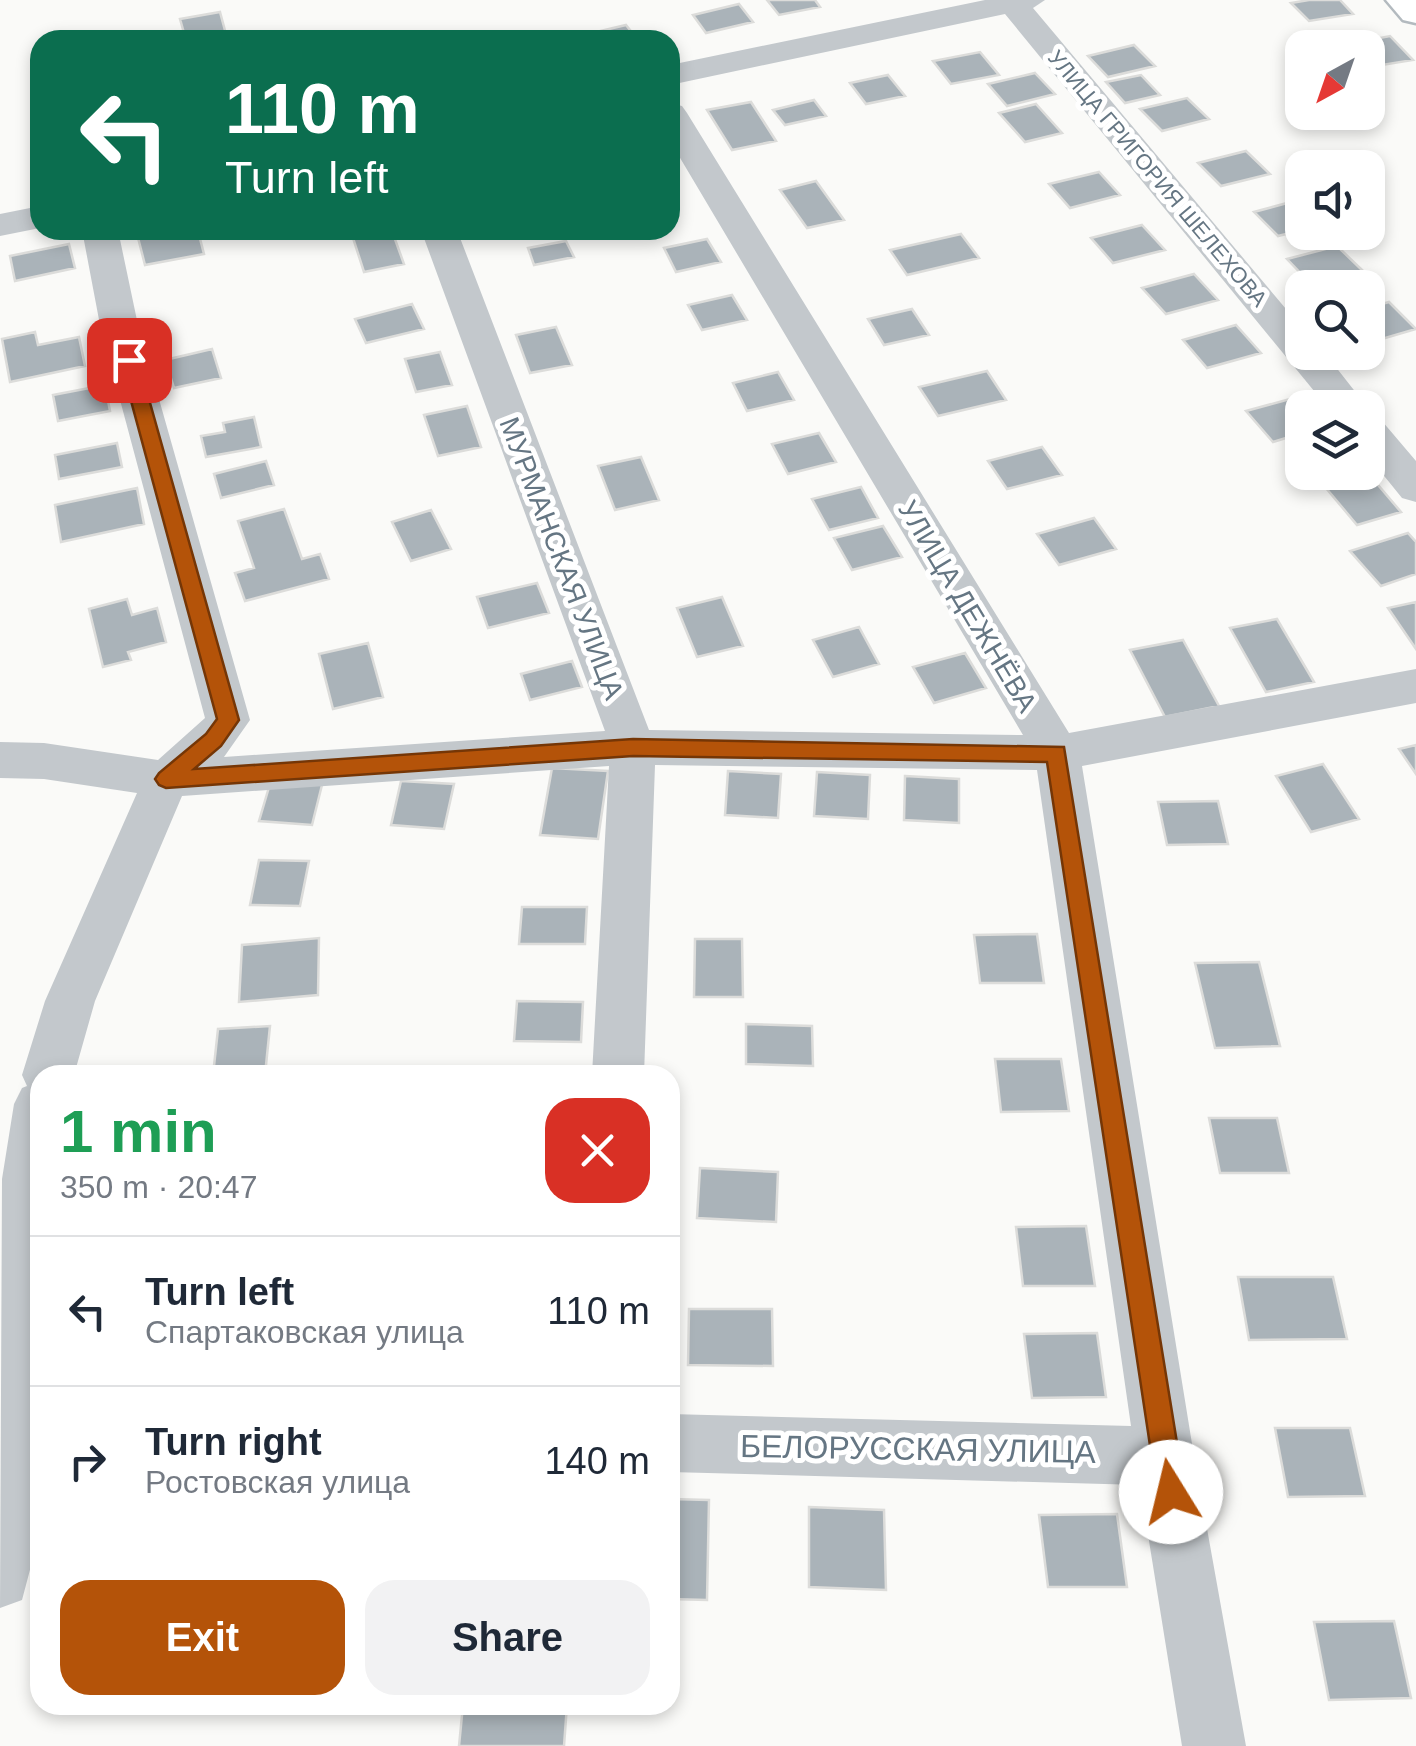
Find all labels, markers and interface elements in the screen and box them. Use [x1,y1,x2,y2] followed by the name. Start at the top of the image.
[1285,30,1385,130] north arrow
[1285,30,1385,490] map controls
[1043,45,1272,312] street label: УЛИЦА ГРИГОРИЯ ШЕЛЕХОВА
[60,70,190,200] icon: left
[225,70,420,148] text: 110 m
[1285,150,1385,250] button: sound
[225,152,388,203] text: Turn left
[1285,270,1385,370] button: search
[87,318,172,403] pin
[102,333,157,388] icon: arrive
[1285,390,1385,490] button: layers
[493,413,630,704] street label: МУРМАНСКАЯ УЛИЦА
[892,495,1043,718] street label: УЛИЦА ДЕЖНЁВА
[60,1098,217,1165] text: 1 min
[545,1098,650,1203] button: close
[60,1169,257,1205] text: 350 m · 20:47
[145,1271,294,1313] text: Turn left
[60,1284,115,1339] icon: left
[547,1290,650,1332] text: 110 m
[145,1314,464,1350] text: Спартаковская улица
[145,1421,322,1463] text: Turn right
[740,1428,1097,1470] street label: БЕЛОРУССКАЯ УЛИЦА
[60,1434,115,1489] icon: right
[544,1440,650,1482] text: 140 m
[1119,1440,1223,1544] position arrow
[145,1464,410,1500] text: Ростовская улица
[60,1580,345,1695] button: Exit
[365,1580,650,1695] button: Share

